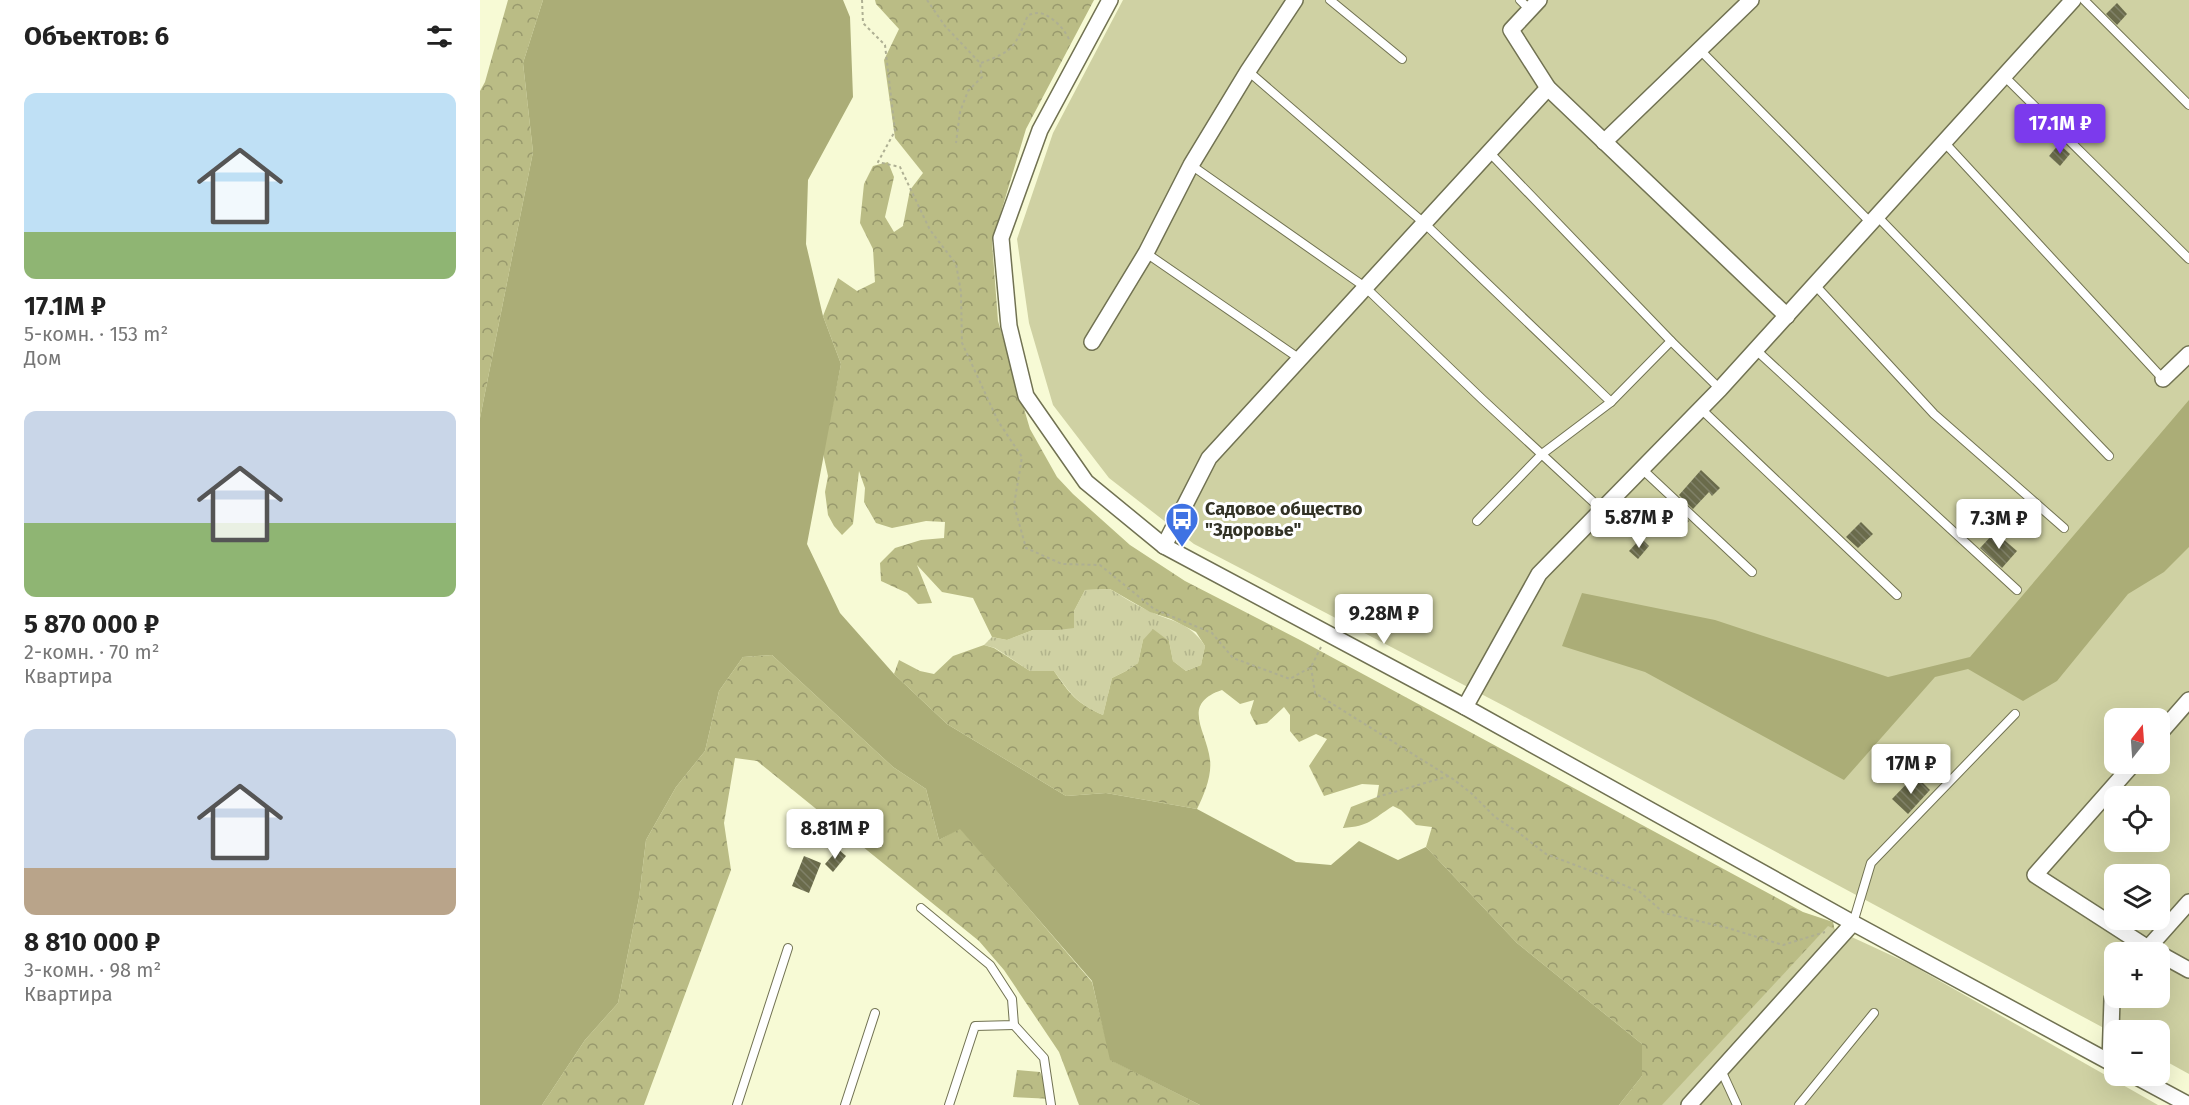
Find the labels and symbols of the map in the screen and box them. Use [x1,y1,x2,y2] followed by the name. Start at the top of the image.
[2005,104,2115,155] pin: 17.1M ₽
[1205,498,1363,541] place label: Садовое общество "Здоровье"
[1584,498,1694,549] pin: 5.87M ₽
[1950,499,2048,550] pin: 7.3M ₽
[1164,501,1200,548] bus stop icon: Садовое общество "Здоровье"
[1329,594,1439,645] pin: 9.28M ₽
[2104,708,2170,774] north arrow
[1869,744,1953,795] pin: 17M ₽
[780,809,890,860] pin: 8.81M ₽

